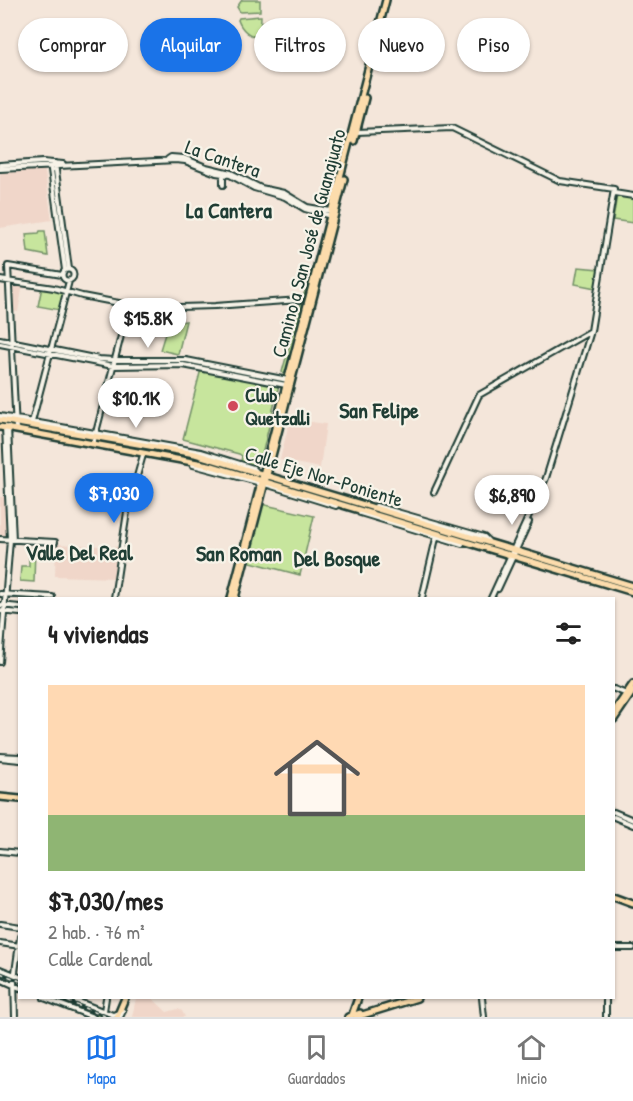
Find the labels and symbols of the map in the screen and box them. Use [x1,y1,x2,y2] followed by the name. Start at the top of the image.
[264,126,352,360] street label: Camino a San José de Guanajuato
[182,133,264,184] street label: La Cantera
[186,195,272,225] district label: La Cantera
[99,298,197,349] pin: $15.8K
[87,378,185,429] pin: $10.1K
[245,381,310,431] place label: Club Quetzalli
[339,395,419,426] district label: San Felipe
[226,399,240,413] marker: Club Quetzalli
[242,439,406,513] street label: Calle Eje Nor-Poniente
[65,473,163,524] pin: $7,030
[463,475,561,526] pin: $6,890
[25,537,134,567] district label: Valle Del Real
[196,538,282,568] district label: San Roman
[294,543,380,574] district label: Del Bosque

